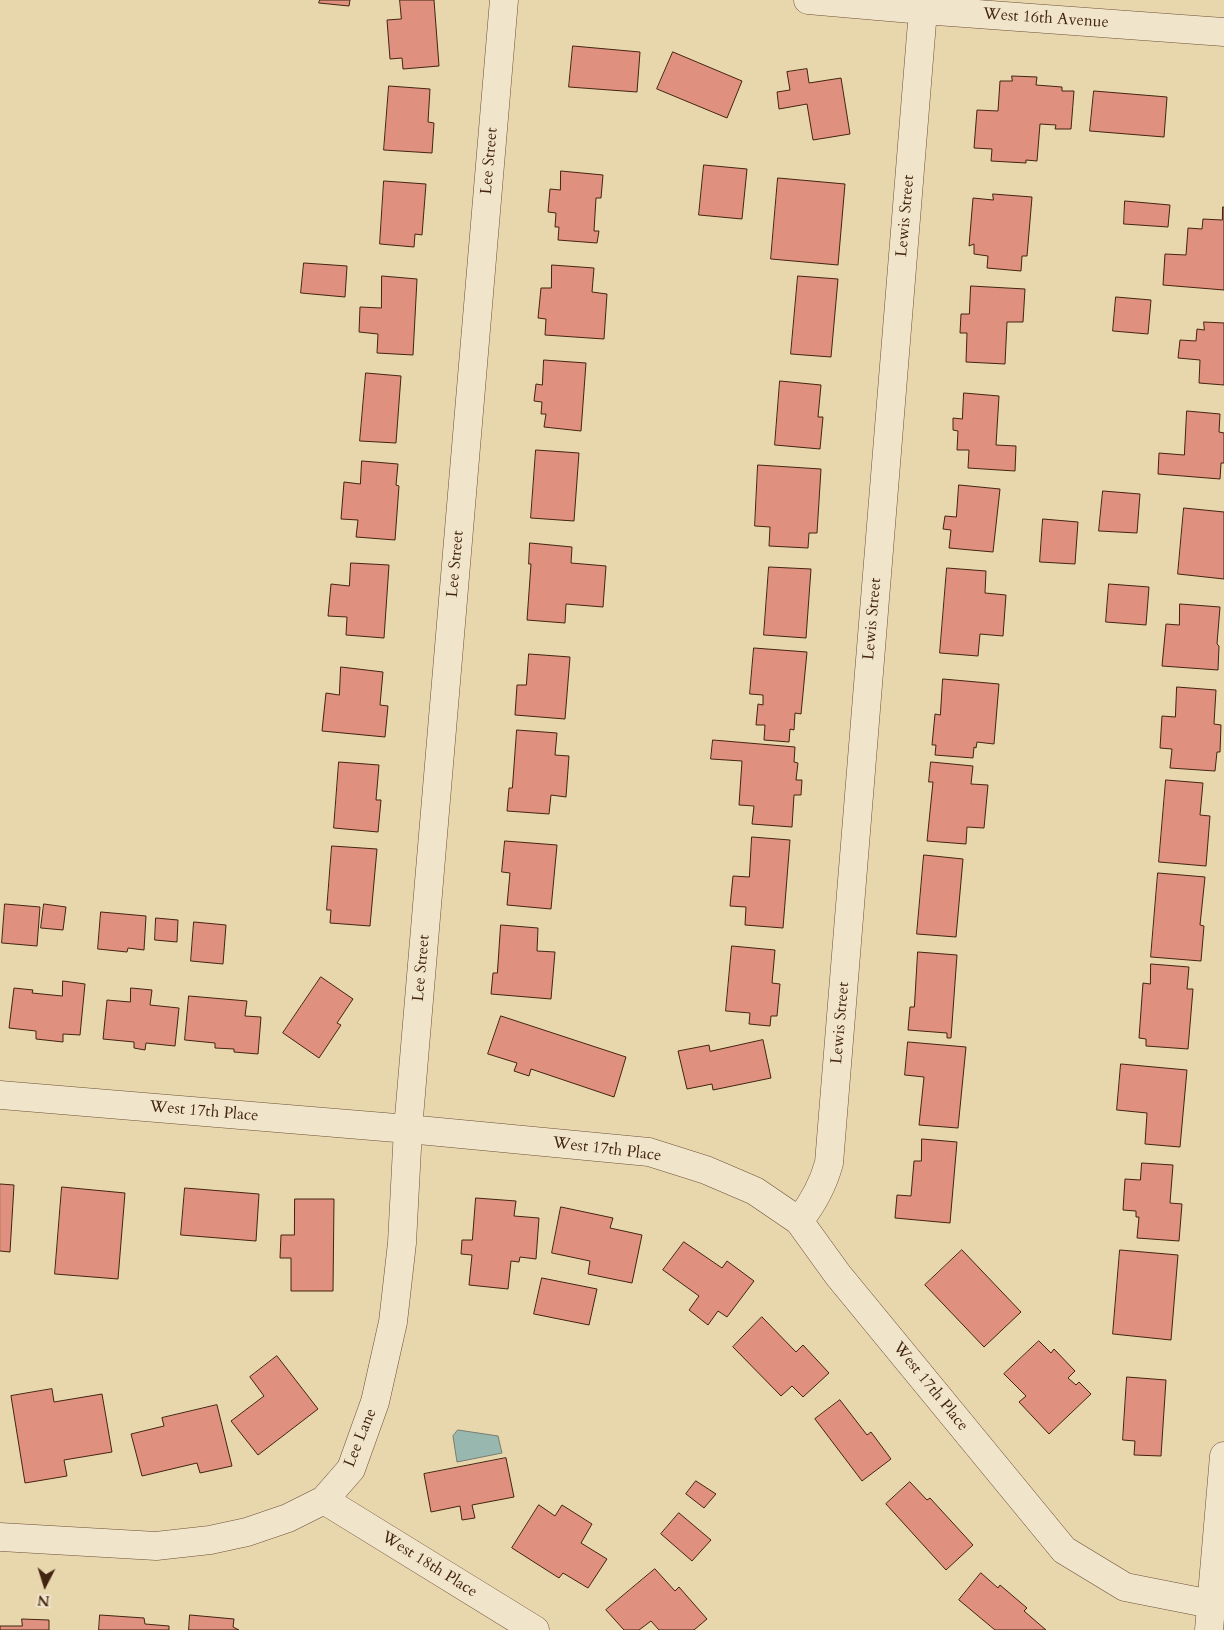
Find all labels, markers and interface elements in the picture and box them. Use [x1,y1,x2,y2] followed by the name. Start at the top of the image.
[982,5,1110,33] street label: West 16th Avenue
[478,127,502,195] street label: Lee Street
[893,174,919,258] street label: Lewis Street
[444,530,468,598] street label: Lee Street
[860,577,886,661] street label: Lewis Street
[410,934,434,1002] street label: Lee Street
[828,981,854,1065] street label: Lewis Street
[149,1098,259,1126] street label: West 17th Place
[552,1134,662,1166] street label: West 17th Place
[888,1339,972,1435] street label: West 17th Place
[341,1406,381,1470] street label: Lee Lane
[378,1528,480,1602] street label: West 18th Place
[20,1560,70,1610] north arrow
[37,1590,51,1610] text: N

